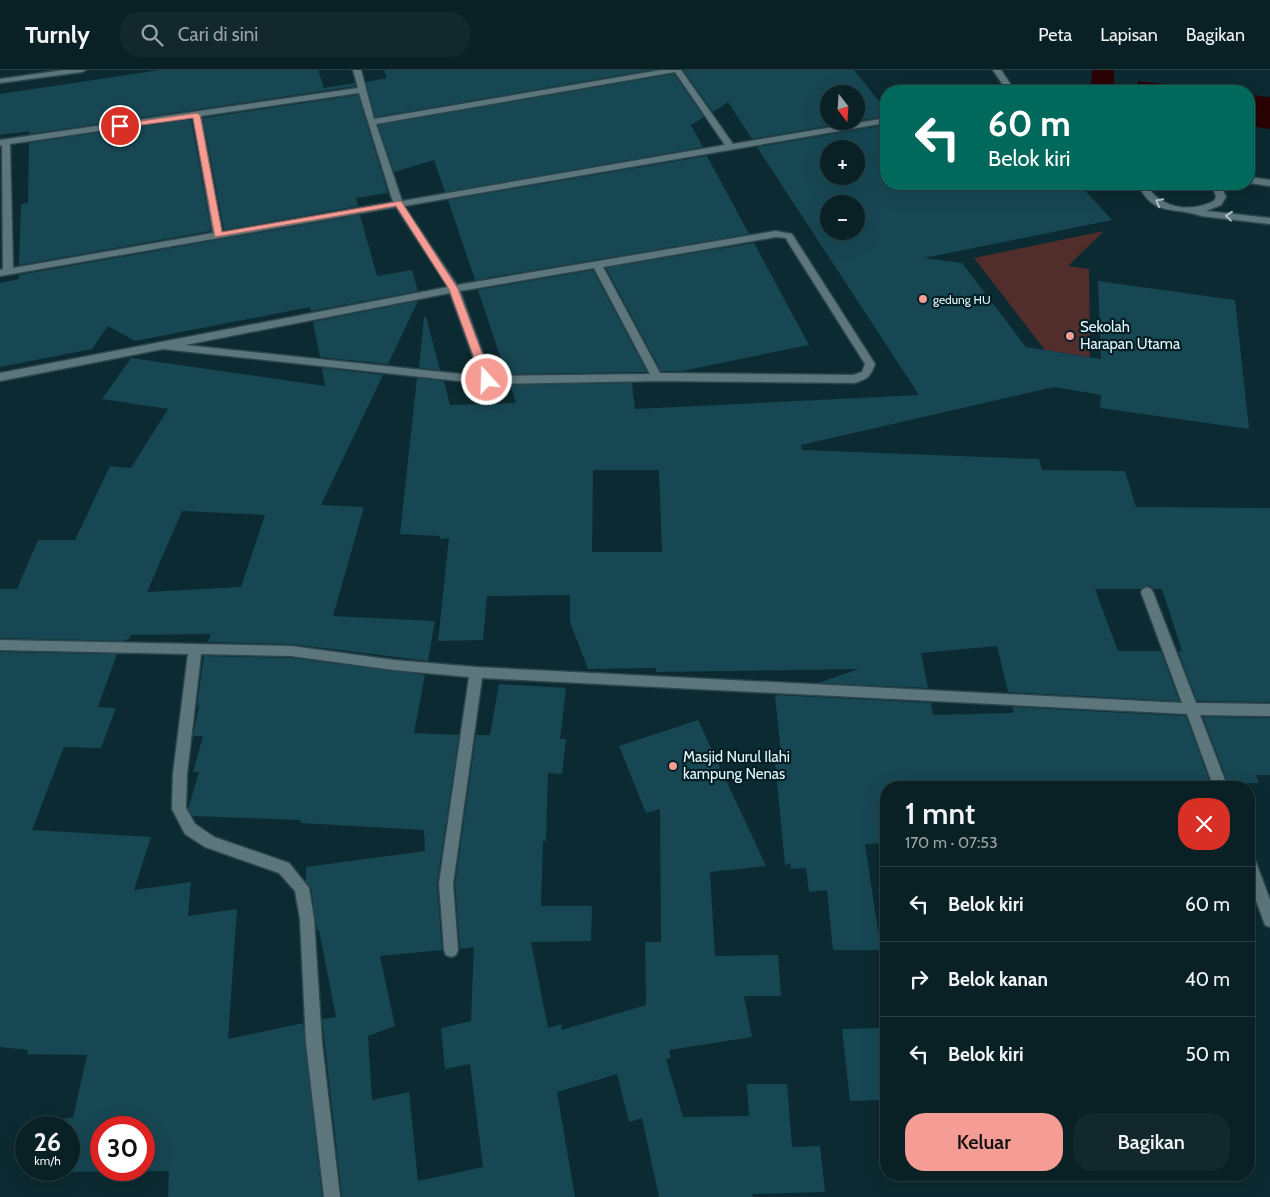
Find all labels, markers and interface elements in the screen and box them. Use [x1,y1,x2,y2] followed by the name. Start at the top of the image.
[120,12,470,57] search box
[25,20,90,49] text: Turnly
[138,21,166,49] icon: search
[178,23,258,46] text: Cari di sini
[1038,24,1072,46] text: Peta
[1100,24,1158,46] text: Lapisan
[1186,24,1245,46] text: Bagikan
[820,85,865,130] north arrow
[820,85,865,240] map controls
[988,102,1071,145] text: 60 m
[99,105,141,147] pin
[905,105,970,170] icon: left
[106,112,134,140] icon: arrive
[820,140,865,185] button: +
[988,145,1071,172] text: Belok kiri
[820,195,865,240] button: −
[1155,198,1164,208] one-way arrow
[1224,211,1232,222] one-way arrow
[933,292,991,307] place label: gedung HU
[917,293,929,305] marker: gedung HU
[1080,318,1181,353] place label: Sekolah Harapan Utama
[1064,330,1076,342] marker: Sekolah Harapan Utama
[460,353,512,405] position arrow
[683,748,790,783] place label: Masjid Nurul Ilahi kampung Nenas
[667,760,679,772] marker: Masjid Nurul Ilahi kampung Nenas
[905,795,975,832] text: 1 mnt
[1178,798,1230,850] button: close
[905,833,998,852] text: 170 m · 07:53
[905,890,933,918] icon: left
[948,893,1024,916] text: Belok kiri
[1185,893,1230,916] text: 60 m
[905,965,933,993] icon: right
[948,968,1048,991] text: Belok kanan
[1185,968,1230,991] text: 40 m
[905,1040,933,1068] icon: left
[948,1043,1024,1066] text: Belok kiri
[1186,1043,1230,1066] text: 50 m
[905,1113,1063,1171] button: Keluar
[1073,1113,1230,1171] button: Bagikan
[90,1116,155,1181] speed limit sign: 30
[34,1127,61,1157] text: 26
[34,1153,61,1168] text: km/h

